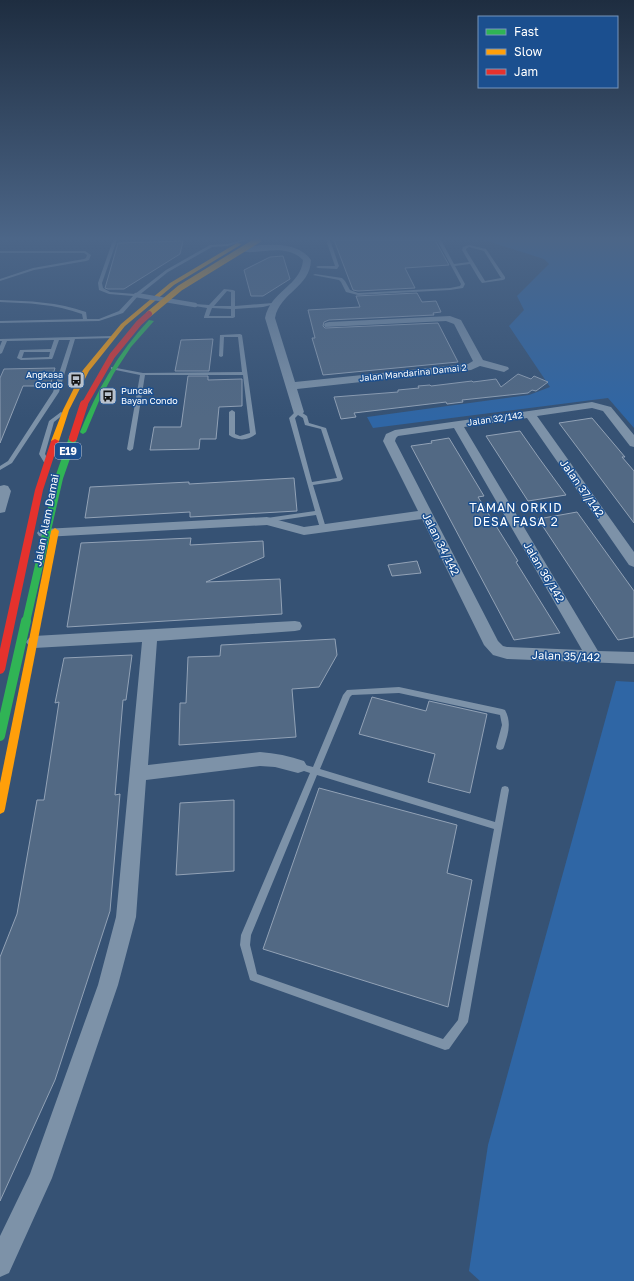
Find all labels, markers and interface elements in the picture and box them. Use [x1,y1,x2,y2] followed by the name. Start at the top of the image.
[478,16,618,88] legend
[514,24,539,39] text: Fast
[514,44,542,59] text: Slow
[514,64,538,79] text: Jam
[359,361,467,384] street label: Jalan Mandarina Damai 2
[26,369,63,390] place label: Angkasa Condo
[66,370,86,390] bus stop icon: Angkasa Condo
[121,385,178,406] place label: Puncak Bayan Condo
[98,386,118,406] bus stop icon: Puncak Bayan Condo
[467,409,523,428] street label: Jalan 32/142
[55,443,81,459] road number: E19
[558,456,607,519] street label: Jalan 37/142
[30,473,61,567] street label: Jalan Alam Damai
[469,500,563,529] district label: TAMAN ORKID DESA FASA 2
[420,510,463,577] street label: Jalan 34/142
[521,539,568,604] street label: Jalan 36/142
[532,648,600,663] street label: Jalan 35/142

